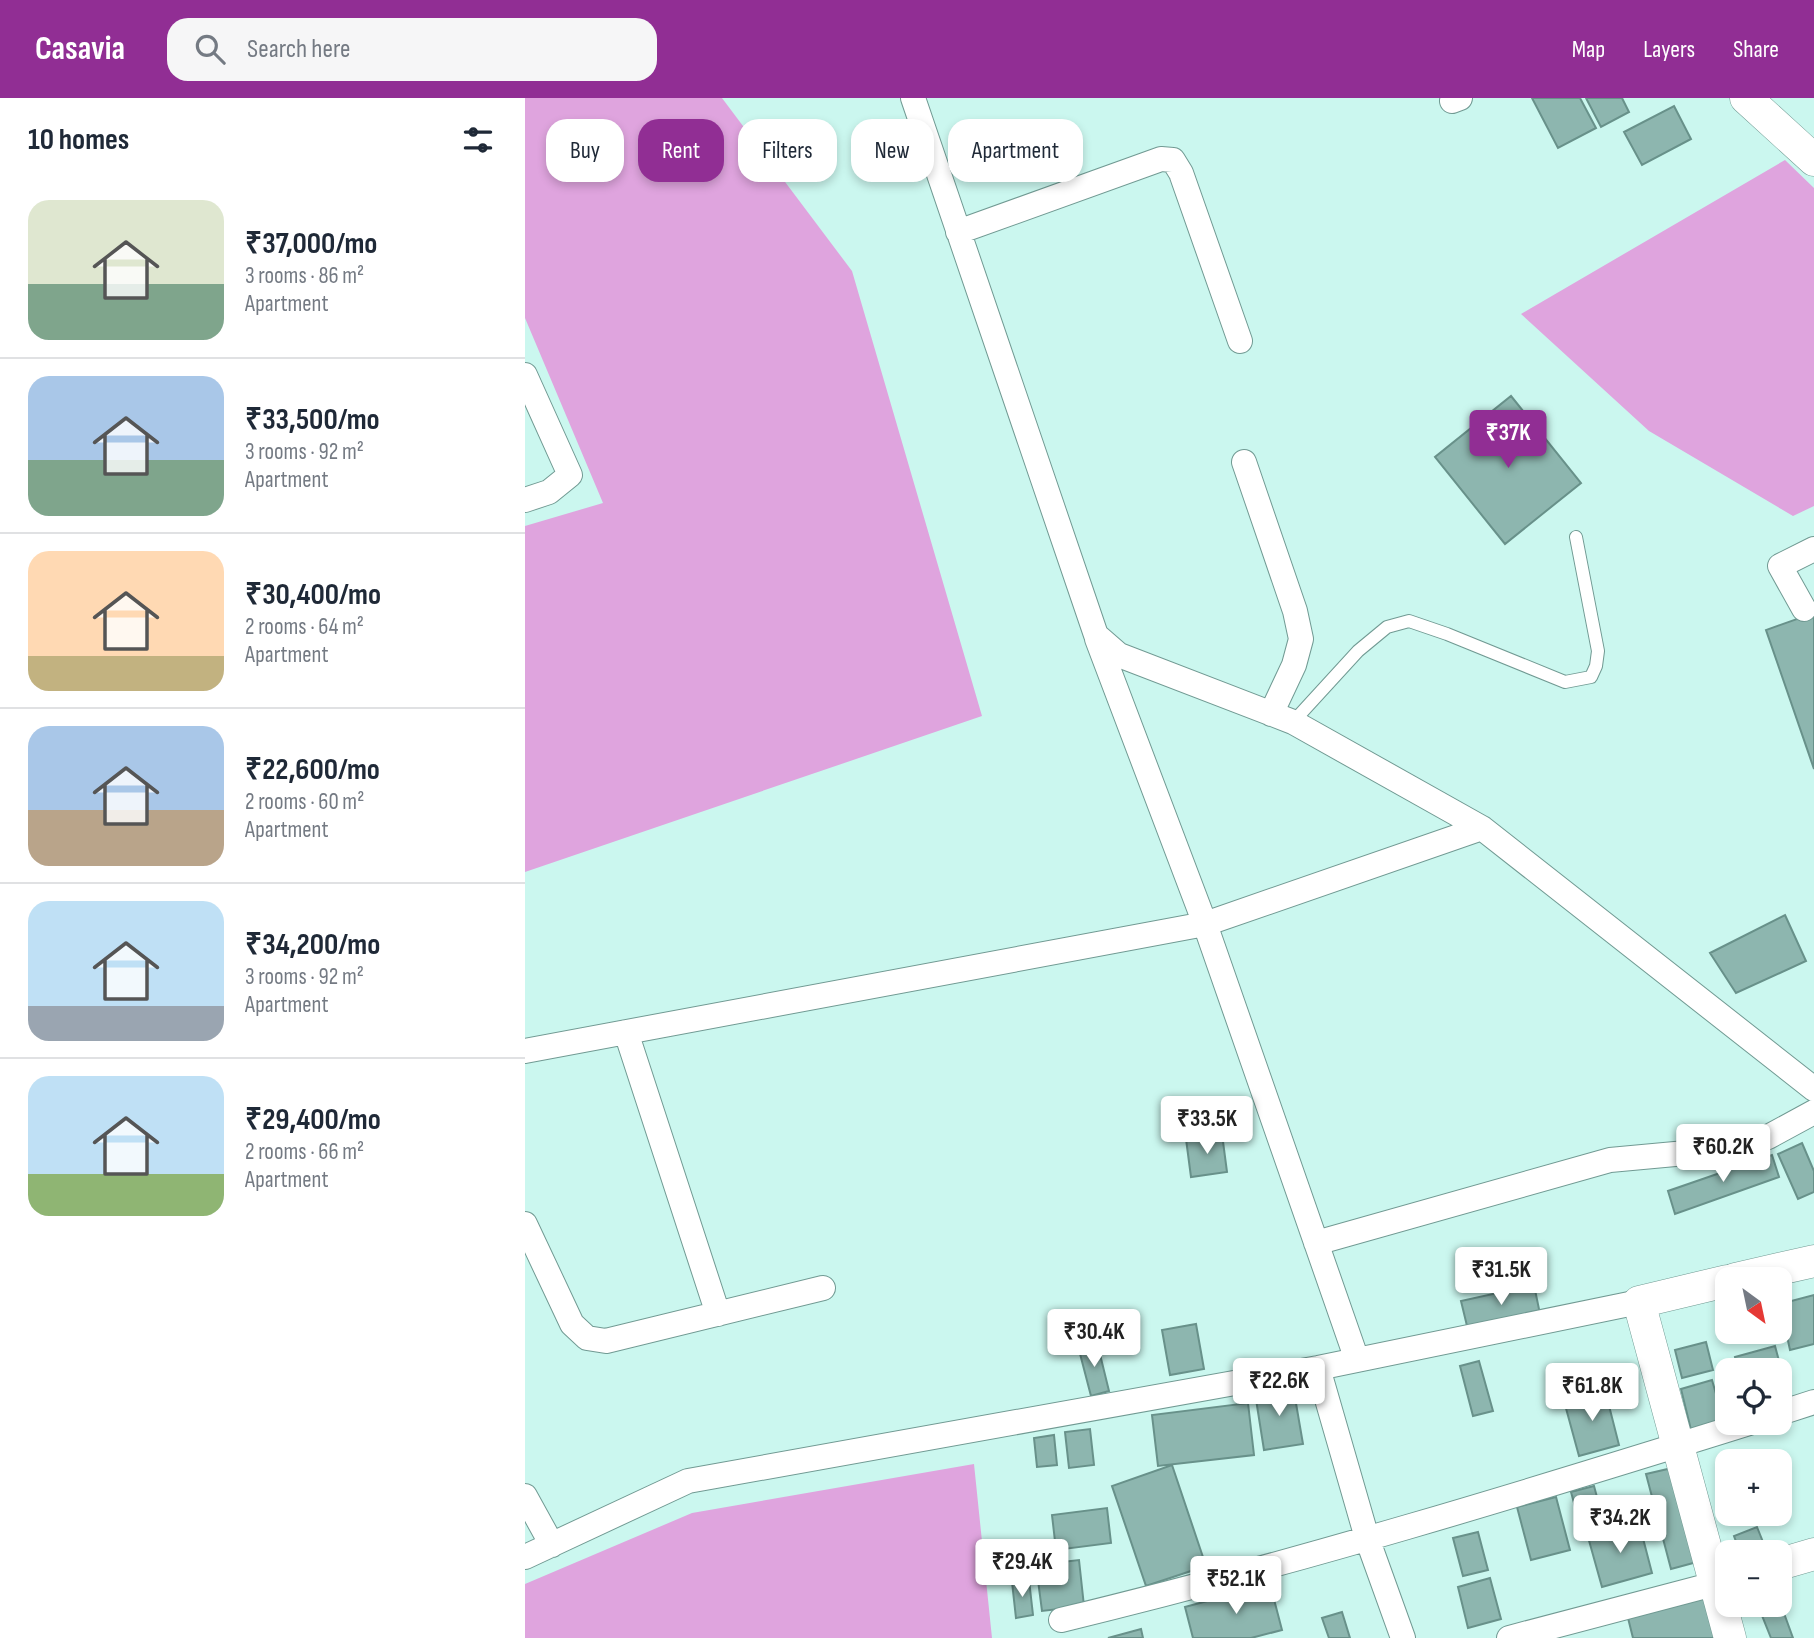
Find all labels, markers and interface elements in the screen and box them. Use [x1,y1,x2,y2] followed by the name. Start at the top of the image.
[167,18,657,81] search box
[35,29,125,69] text: Casavia
[191,30,229,68] icon: search
[247,34,350,65] text: Search here
[1572,35,1605,64] text: Map
[1643,35,1695,64] text: Layers
[1733,35,1779,64] text: Share
[546,119,624,182] chip: Buy
[638,119,724,182] chip: Rent
[738,119,837,182] chip: Filters
[851,119,934,182] chip: New
[948,119,1083,182] chip: Apartment
[459,121,497,159] icon: filters
[28,122,129,158] text: 10 homes
[245,226,377,262] text: ₹37,000/mo
[84,228,168,312] icon: home
[245,262,364,290] text: 3 rooms · 86 m²
[245,290,329,318] text: Apartment
[245,402,380,438] text: ₹33,500/mo
[84,404,168,488] icon: home
[1467,410,1549,470] pin: ₹37K
[1485,419,1531,447] text: ₹37K
[245,438,364,466] text: 3 rooms · 92 m²
[245,466,329,494] text: Apartment
[245,577,381,613] text: ₹30,400/mo
[84,579,168,663] icon: home
[245,613,364,641] text: 2 rooms · 64 m²
[245,641,329,669] text: Apartment
[245,752,380,788] text: ₹22,600/mo
[84,754,168,838] icon: home
[245,788,364,816] text: 2 rooms · 60 m²
[245,816,329,844] text: Apartment
[245,927,380,963] text: ₹34,200/mo
[84,929,168,1013] icon: home
[245,963,364,991] text: 3 rooms · 92 m²
[245,991,329,1019] text: Apartment
[1150,1096,1264,1156] pin: ₹33.5K
[245,1102,381,1138] text: ₹29,400/mo
[84,1104,168,1188] icon: home
[1177,1105,1237,1133] text: ₹33.5K
[1666,1124,1780,1184] pin: ₹60.2K
[1692,1133,1754,1161] text: ₹60.2K
[245,1138,364,1166] text: 2 rooms · 66 m²
[245,1166,329,1194] text: Apartment
[1444,1248,1558,1307] pin: ₹31.5K
[1471,1256,1531,1284] text: ₹31.5K
[1715,1267,1792,1344] north arrow
[1715,1267,1792,1617] map controls
[1037,1310,1151,1369] pin: ₹30.4K
[1063,1318,1125,1346] text: ₹30.4K
[1222,1358,1336,1418] pin: ₹22.6K
[1715,1358,1792,1435] button: locate
[1535,1364,1649,1423] pin: ₹61.8K
[1249,1367,1309,1395] text: ₹22.6K
[1562,1372,1622,1400] text: ₹61.8K
[1715,1449,1792,1526] button: +
[1563,1496,1677,1555] pin: ₹34.2K
[1589,1504,1651,1532] text: ₹34.2K
[965,1540,1079,1599] pin: ₹29.4K
[1715,1540,1792,1617] button: −
[991,1548,1053,1576] text: ₹29.4K
[1179,1556,1293,1616] pin: ₹52.1K
[1206,1565,1266,1593] text: ₹52.1K

